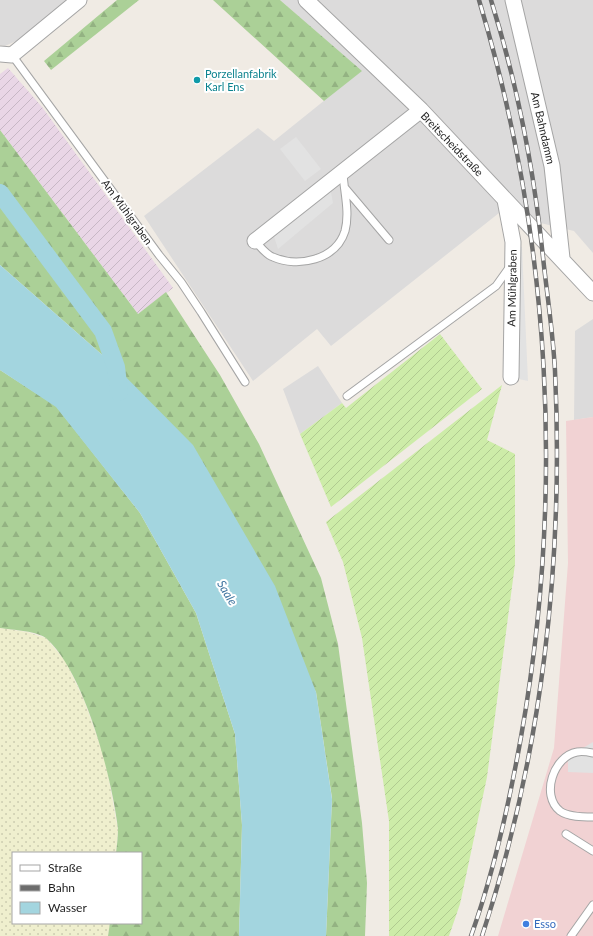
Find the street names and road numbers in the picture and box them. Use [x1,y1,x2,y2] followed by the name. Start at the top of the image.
[529,90,558,165] street label: Am Bahndamm
[418,109,486,179] street label: Breitscheidstraße
[99,177,155,247] street label: Am Mühlgraben
[504,249,519,327] street label: Am Mühlgraben

